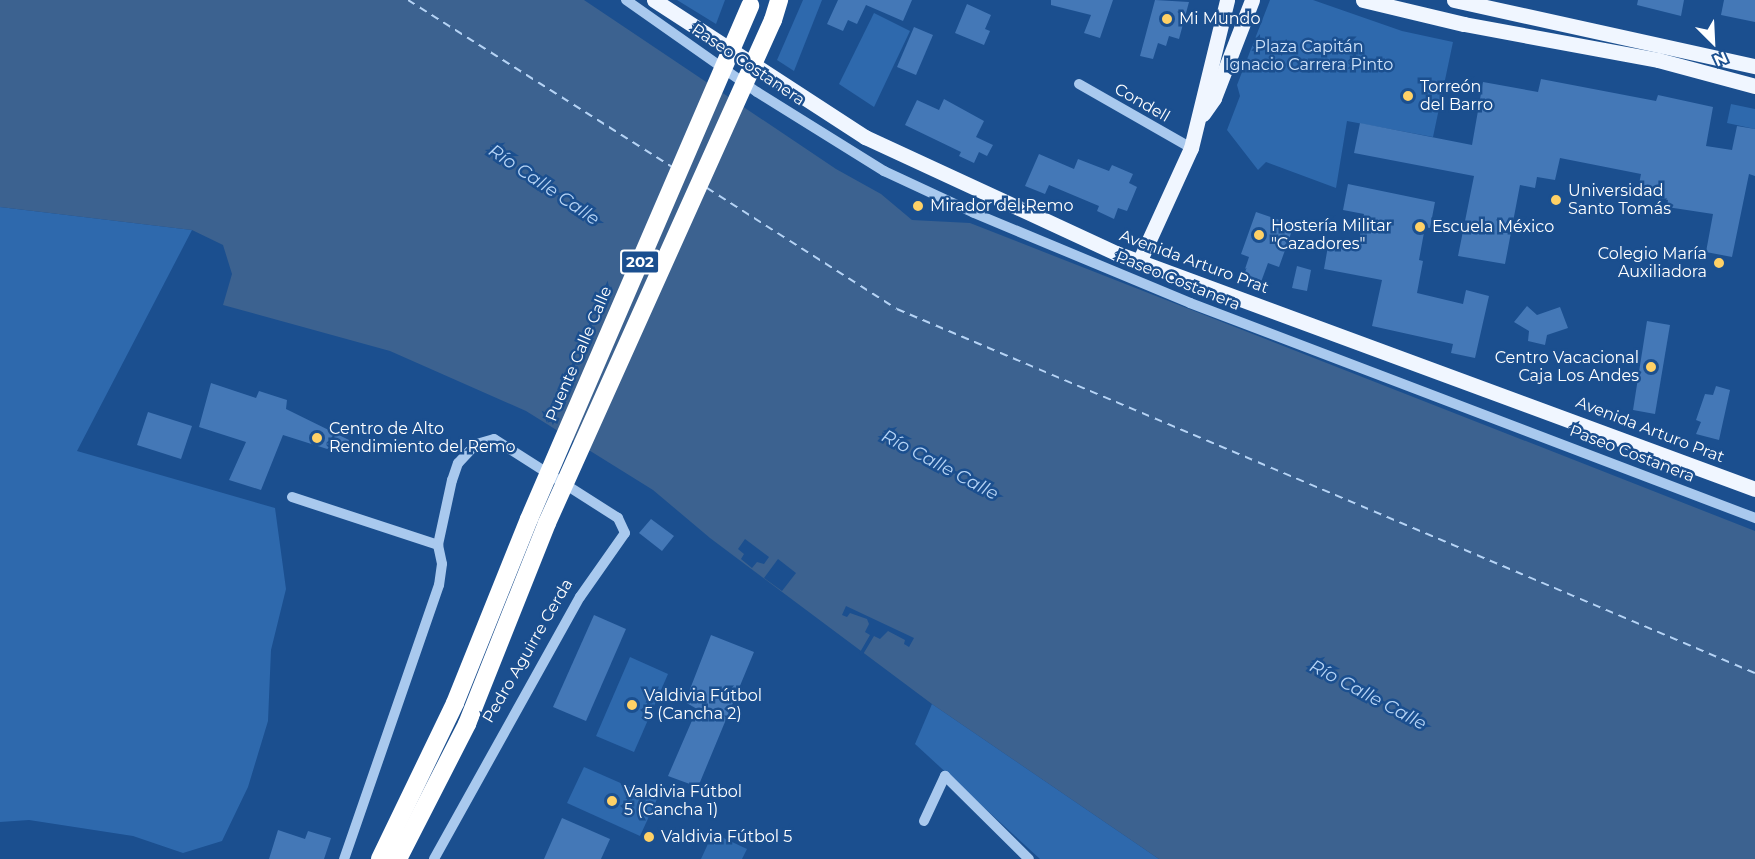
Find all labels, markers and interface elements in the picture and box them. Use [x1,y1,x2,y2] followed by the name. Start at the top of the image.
[1179,9,1261,29] place label: Mi Mundo
[1160,12,1174,26] marker: Mi Mundo
[1683,12,1743,72] north arrow
[688,20,808,110] street label: Paseo Costanera
[1225,37,1393,75] park label: Plaza Capitán Ignacio Carrera Pinto
[1711,48,1730,70] text: N
[1420,77,1493,115] place label: Torreón del Barro
[1111,79,1173,127] street label: Condell
[1401,89,1415,103] marker: Torreón del Barro
[484,140,604,230] water label: Río Calle Calle
[1568,181,1671,219] place label: Universidad Santo Tomás
[1549,193,1563,207] marker: Universidad Santo Tomás
[930,196,1074,216] place label: Mirador del Remo
[911,199,925,213] marker: Mirador del Remo
[1271,216,1392,254] place label: Hostería Militar "Cazadores"
[1432,217,1554,237] place label: Escuela México
[1413,220,1427,234] marker: Escuela México
[1117,226,1271,298] street label: Avenida Arturo Prat
[1252,228,1266,242] marker: Hostería Militar "Cazadores"
[1598,244,1707,282] place label: Colegio María Auxiliadora
[1113,247,1243,315] street label: Paseo Costanera
[619,250,661,274] road number: 202
[1712,256,1726,270] marker: Colegio María Auxiliadora
[542,284,616,424] street label: Puente Calle Calle
[1495,348,1639,386] place label: Centro Vacacional Caja Los Andes
[1644,360,1658,374] marker: Centro Vacacional Caja Los Andes
[1573,393,1727,467] street label: Avenida Arturo Prat
[329,419,516,457] place label: Centro de Alto Rendimiento del Remo
[1567,421,1697,487] street label: Paseo Costanera
[878,425,1002,505] water label: Río Calle Calle
[310,431,324,445] marker: Centro de Alto Rendimiento del Remo
[479,576,577,726] street label: Pedro Aguirre Cerda
[1306,655,1430,735] water label: Río Calle Calle
[644,686,762,724] place label: Valdivia Fútbol 5 (Cancha 2)
[625,698,639,712] marker: Valdivia Fútbol 5 (Cancha 2)
[624,782,742,820] place label: Valdivia Fútbol 5 (Cancha 1)
[605,794,619,808] marker: Valdivia Fútbol 5 (Cancha 1)
[661,827,792,847] place label: Valdivia Fútbol 5
[642,830,656,844] marker: Valdivia Fútbol 5

